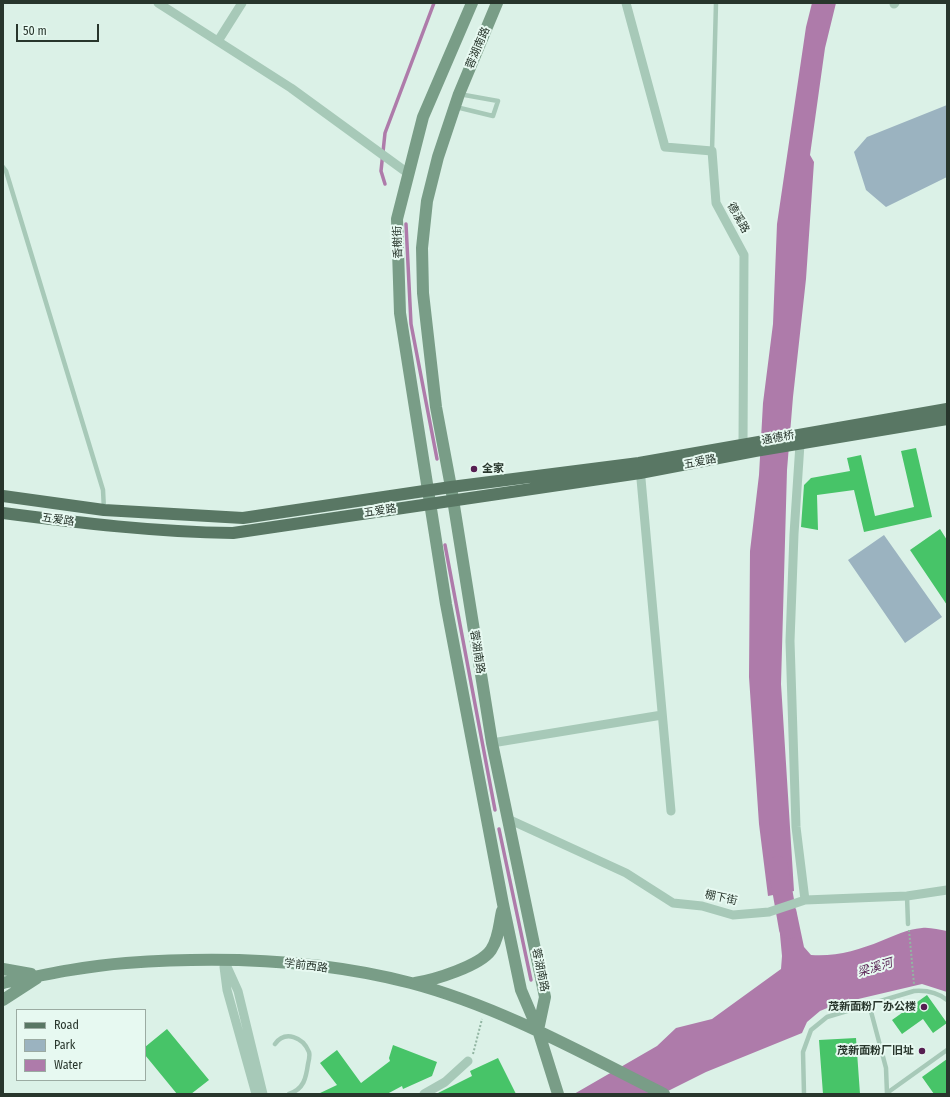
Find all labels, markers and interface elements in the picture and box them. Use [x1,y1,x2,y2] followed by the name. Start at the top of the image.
[18,16,101,42] scale bar
[23,24,47,38] text: 50 m
[463,25,493,71] street label: 蓉湖南路
[724,200,752,236] street label: 德溪路
[391,225,405,259] street label: 香榭街
[761,429,795,447] street label: 通德桥
[683,452,717,472] street label: 五爱路
[482,462,504,476] place label: 全家
[469,464,479,474] marker: 全家
[363,502,397,520] street label: 五爱路
[41,511,75,529] street label: 五爱路
[467,629,487,675] street label: 蓉湖南路
[703,888,739,908] street label: 棚下街
[529,947,551,993] street label: 蓉湖南路
[856,956,894,980] water label: 梁溪河
[283,957,329,975] street label: 学前西路
[828,1000,916,1014] place label: 茂新面粉厂办公楼
[919,1002,929,1012] marker: 茂新面粉厂办公楼
[16,1009,146,1081] legend
[54,1018,79,1032] text: Road
[54,1038,75,1052] text: Park
[837,1044,914,1058] place label: 茂新面粉厂旧址
[917,1046,927,1056] marker: 茂新面粉厂旧址
[54,1058,82,1072] text: Water

